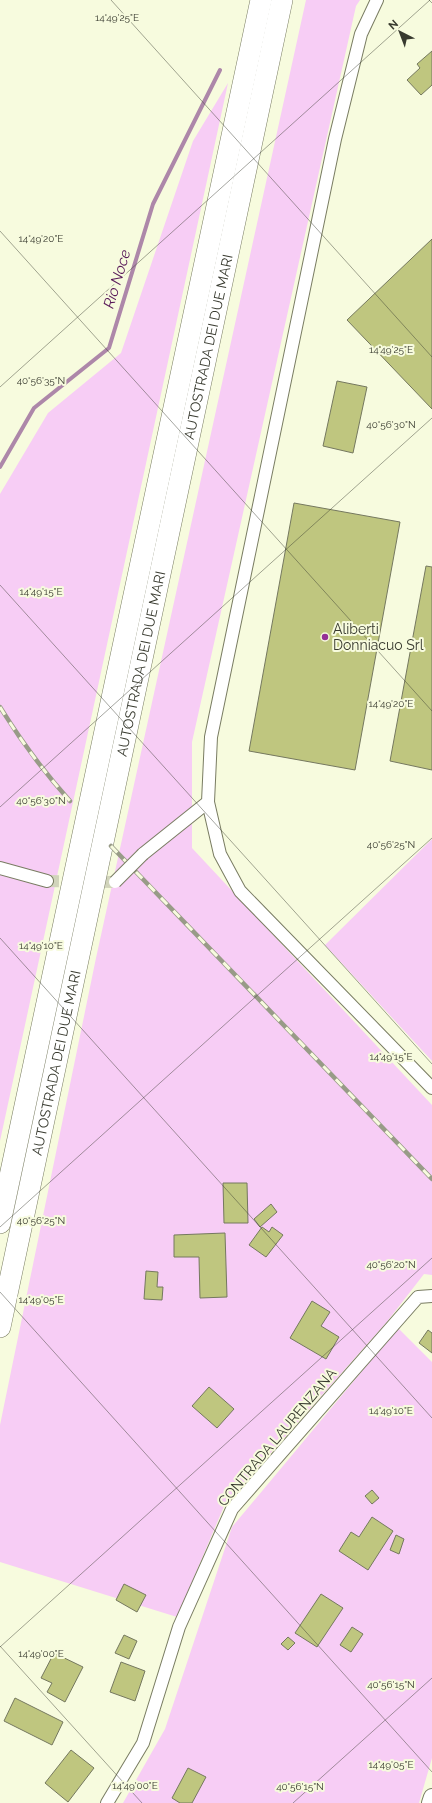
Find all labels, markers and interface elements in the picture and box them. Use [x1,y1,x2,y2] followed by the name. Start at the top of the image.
[95,12,139,23] text: 14°49'25"E
[380,12,420,52] north arrow
[386,17,401,33] text: N
[19,233,63,244] text: 14°49'20"E
[100,248,134,310] water label: Rio Noce
[181,253,236,441] street label: AUTOSTRADA DEI DUE MARI
[369,344,413,355] text: 14°49'25"E
[17,375,65,386] text: 40°56'35"N
[366,419,416,430] text: 40°56'30"N
[113,570,168,758] street label: AUTOSTRADA DEI DUE MARI
[19,586,63,597] text: 14°49'15"E
[333,621,424,653] place label: Aliberti Donniacuo Srl
[320,632,330,642] marker: Aliberti Donniacuo Srl
[369,698,413,709] text: 14°49'20"E
[16,795,66,806] text: 40°56'30"N
[367,839,415,850] text: 40°56'25"N
[19,940,63,951] text: 14°49'10"E
[29,969,84,1157] street label: AUTOSTRADA DEI DUE MARI
[369,1051,413,1062] text: 14°49'15"E
[17,1215,65,1226] text: 40°56'25"N
[366,1259,416,1270] text: 40°56'20"N
[18,1294,64,1305] text: 14°49'05"E
[215,1364,340,1509] street label: CONTRADA LAURENZANA
[369,1405,413,1416] text: 14°49'10"E
[18,1648,64,1659] text: 14°49'00"E
[367,1679,415,1690] text: 40°56'15"N
[368,1759,414,1770] text: 14°49'05"E
[112,1780,158,1791] text: 14°49'00"E
[276,1781,324,1792] text: 40°56'15"N

